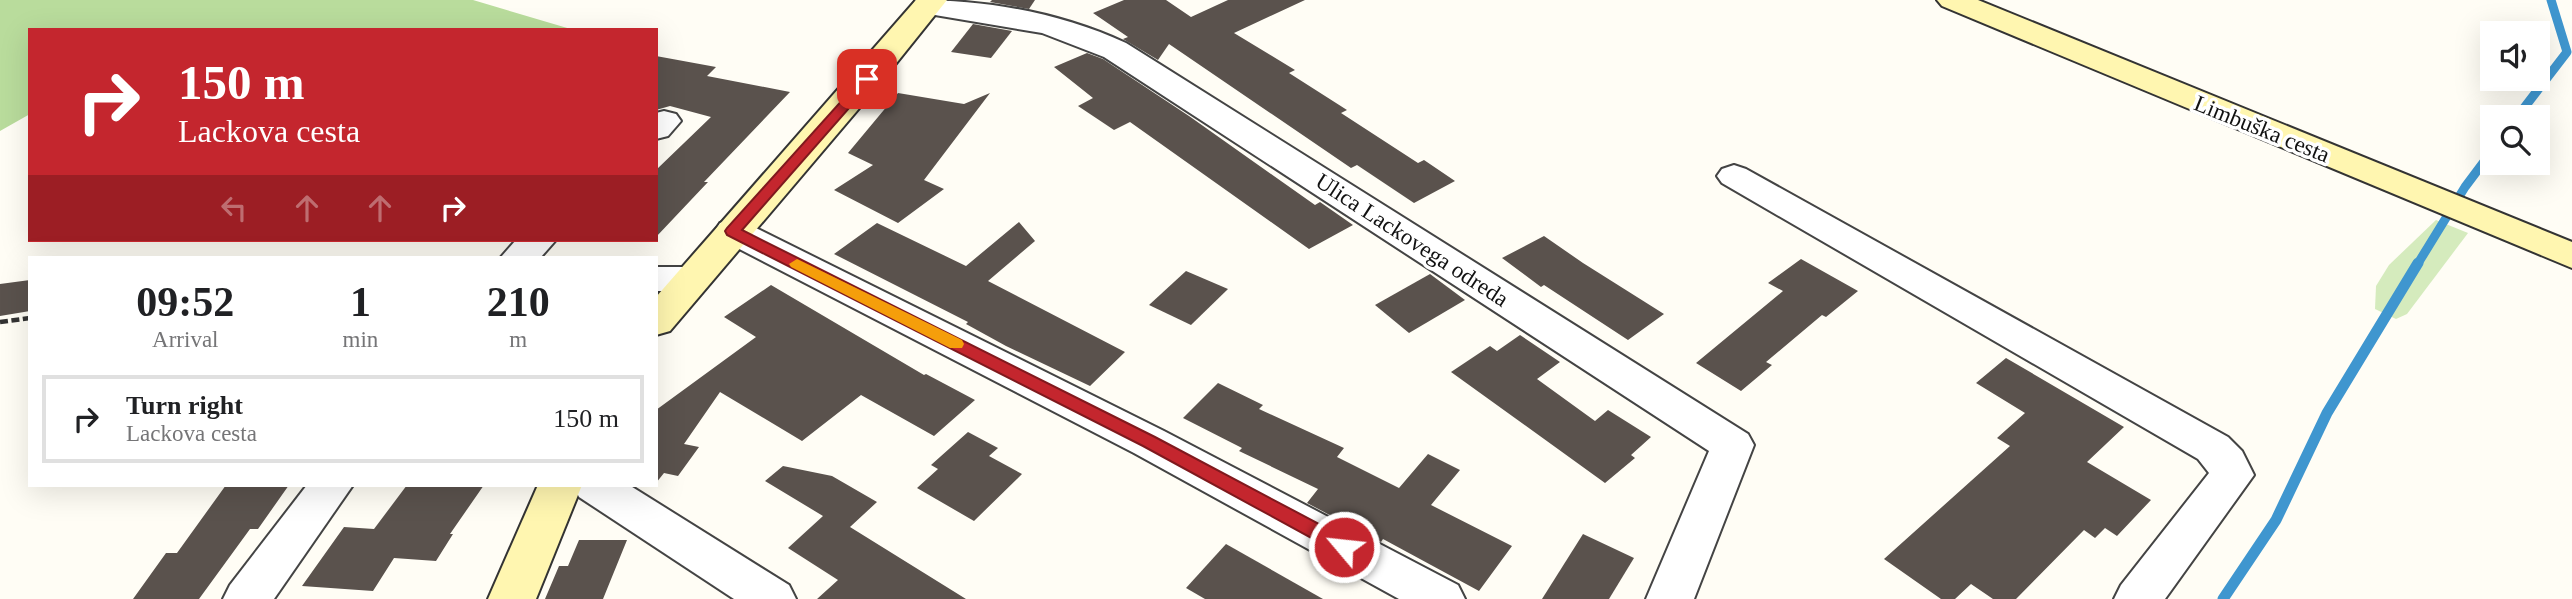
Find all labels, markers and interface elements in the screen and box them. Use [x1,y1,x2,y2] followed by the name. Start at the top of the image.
[2480,21,2550,175] map controls
[2480,21,2550,91] button: sound
[837,49,897,109] pin
[178,55,305,110] text: 150 m
[63,56,154,147] icon: right
[848,60,886,98] icon: arrive
[2191,90,2333,168] street label: Limbuška cesta
[2480,105,2550,175] button: search
[178,113,360,149] text: Lackova cesta
[1311,168,1513,312] street label: Ulica Lackovega odreda
[215,189,253,227] icon: left
[288,189,326,227] icon: ahead
[361,189,399,227] icon: ahead
[434,189,472,227] icon: right
[136,279,234,325] text: 09:52
[350,279,371,325] text: 1
[487,279,550,325] text: 210
[152,327,219,352] text: Arrival
[343,327,378,352] text: min
[509,327,527,352] text: m
[126,391,243,420] text: Turn right
[67,400,105,438] icon: right
[553,404,619,433] text: 150 m
[126,421,257,446] text: Lackova cesta
[1307,510,1381,584] position arrow

